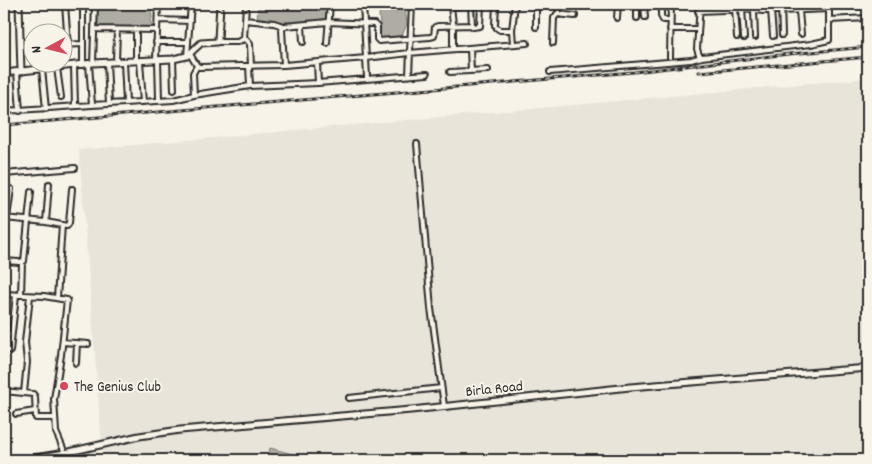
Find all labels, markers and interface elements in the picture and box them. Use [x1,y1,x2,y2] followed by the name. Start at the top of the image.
[22,22,72,72] north arrow
[27,45,47,54] text: N
[464,376,524,404] street label: Birla Road
[74,377,161,399] place label: The Genius Club
[58,380,70,392] marker: The Genius Club

